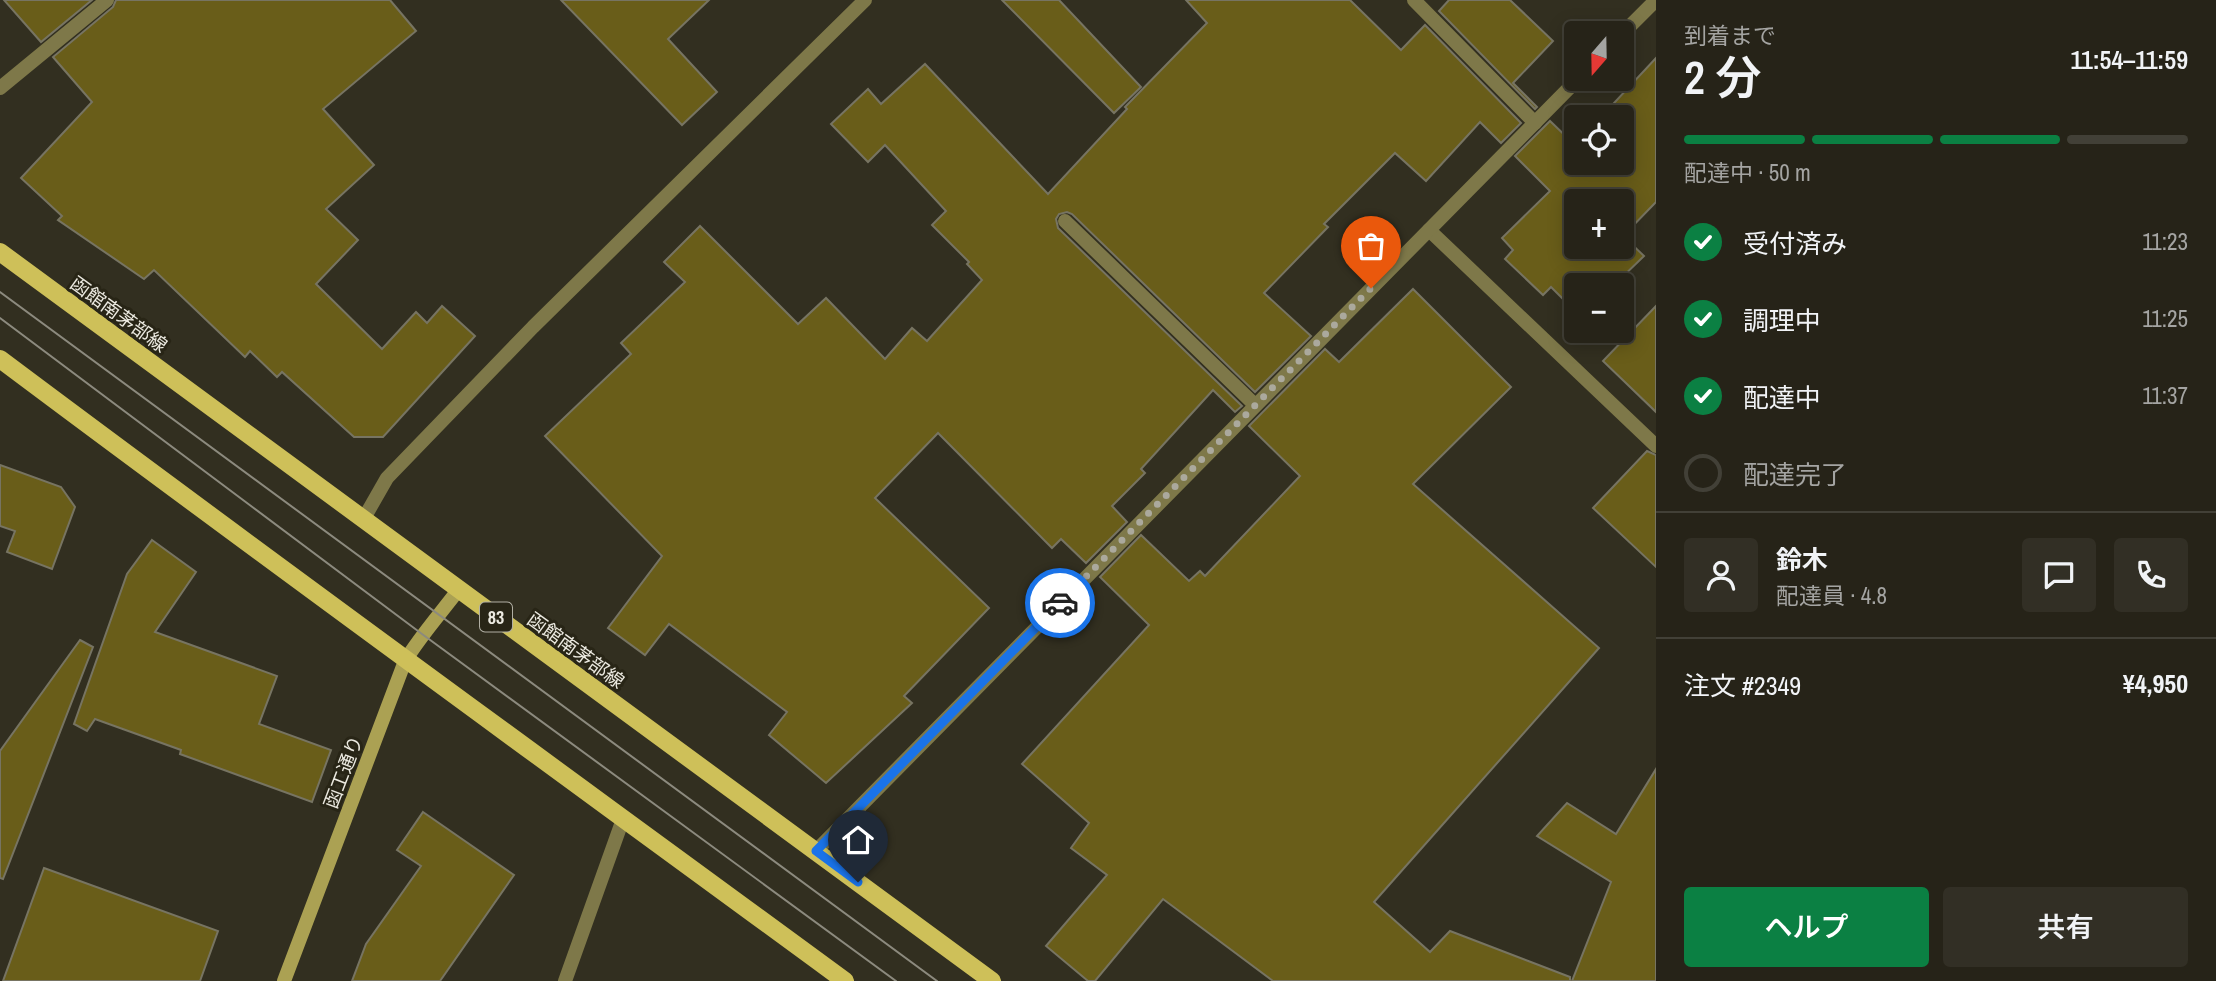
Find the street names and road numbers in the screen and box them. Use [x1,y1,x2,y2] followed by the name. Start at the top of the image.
[65,270,173,358] street label: 函館南茅部線
[480,602,512,632] road number: 83
[522,606,630,694] street label: 函館南茅部線
[317,732,369,812] street label: 函工通り

